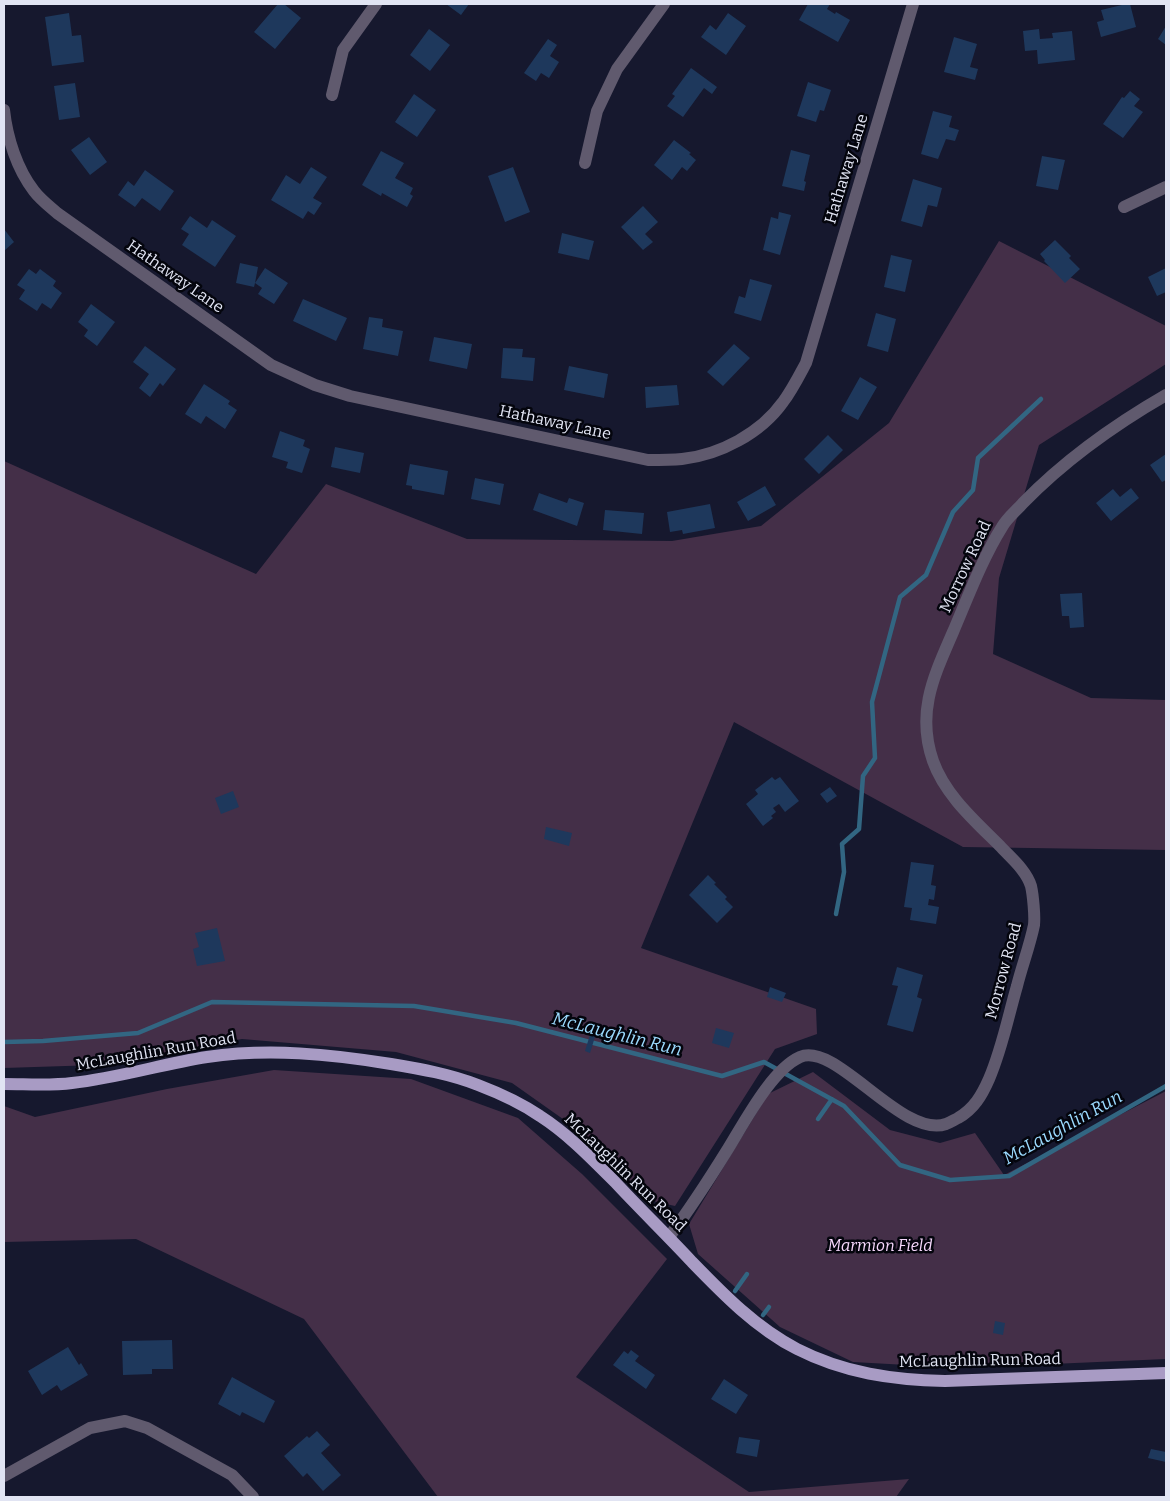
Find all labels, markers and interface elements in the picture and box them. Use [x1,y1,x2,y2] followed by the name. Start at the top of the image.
[821,112,873,226] street label: Hathaway Lane
[123,236,227,318] street label: Hathaway Lane
[497,402,613,444] street label: Hathaway Lane
[936,518,996,616] street label: Morrow Road
[982,921,1026,1021] street label: Morrow Road
[550,1008,684,1062] water label: McLaughlin Run
[75,1028,237,1076] street label: McLaughlin Run Road
[1000,1086,1126,1170] water label: McLaughlin Run
[560,1110,690,1236] street label: McLaughlin Run Road
[827,1237,933,1257] park label: Marmion Field
[899,1350,1061,1372] street label: McLaughlin Run Road

